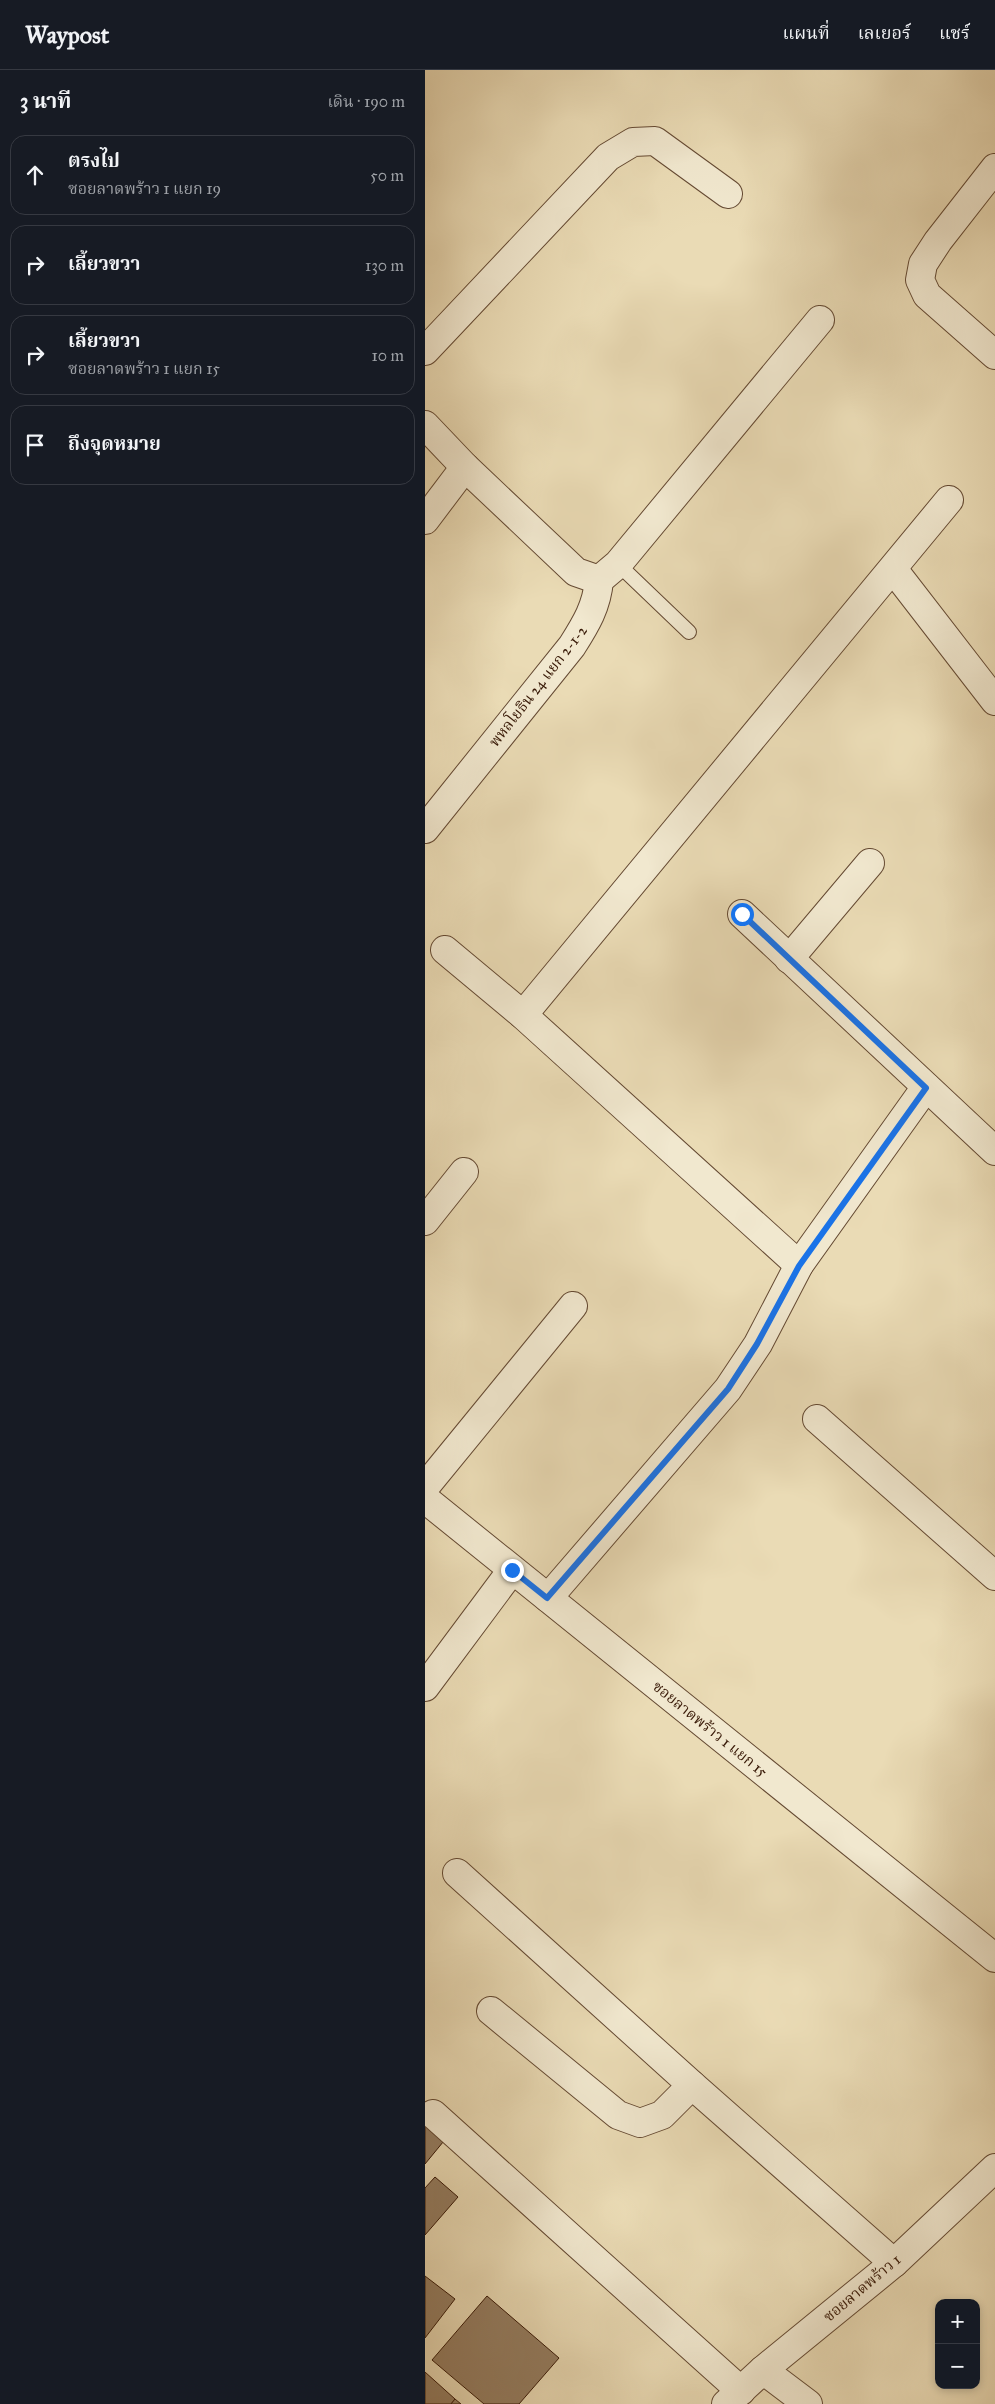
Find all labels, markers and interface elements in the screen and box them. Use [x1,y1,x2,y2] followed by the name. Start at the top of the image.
[25,20,109,50] text: Waypost
[782,22,830,44] text: แผนที่
[858,22,911,44] text: เลเยอร์
[939,22,970,44] text: แชร์
[20,88,71,114] text: 3 นาที
[327,92,405,111] text: เดิน · 190 m
[68,149,120,172] text: ตรงไป
[21,161,49,189] icon: ahead
[370,166,404,185] text: 50 m
[68,179,221,198] text: ซอยลาดพร้าว 1 แยก 19
[21,251,49,279] icon: right
[68,252,140,275] text: เลี้ยวขวา
[365,256,404,275] text: 130 m
[68,329,140,352] text: เลี้ยวขวา
[21,341,49,369] icon: right
[372,346,404,365] text: 10 m
[68,359,220,378] text: ซอยลาดพร้าว 1 แยก 15
[21,431,49,459] icon: arrive
[68,432,161,455] text: ถึงจุดหมาย
[484,620,591,750] street label: พหลโยธิน 24 แยก 2-1-2
[731,903,754,926] route start
[501,1559,524,1582] route end
[649,1677,771,1781] street label: ซอยลาดพร้าว 1 แยก 15
[820,2250,904,2326] street label: ซอยลาดพร้าว 1
[935,2299,980,2389] map controls
[935,2299,980,2344] button: +
[935,2344,980,2389] button: −

